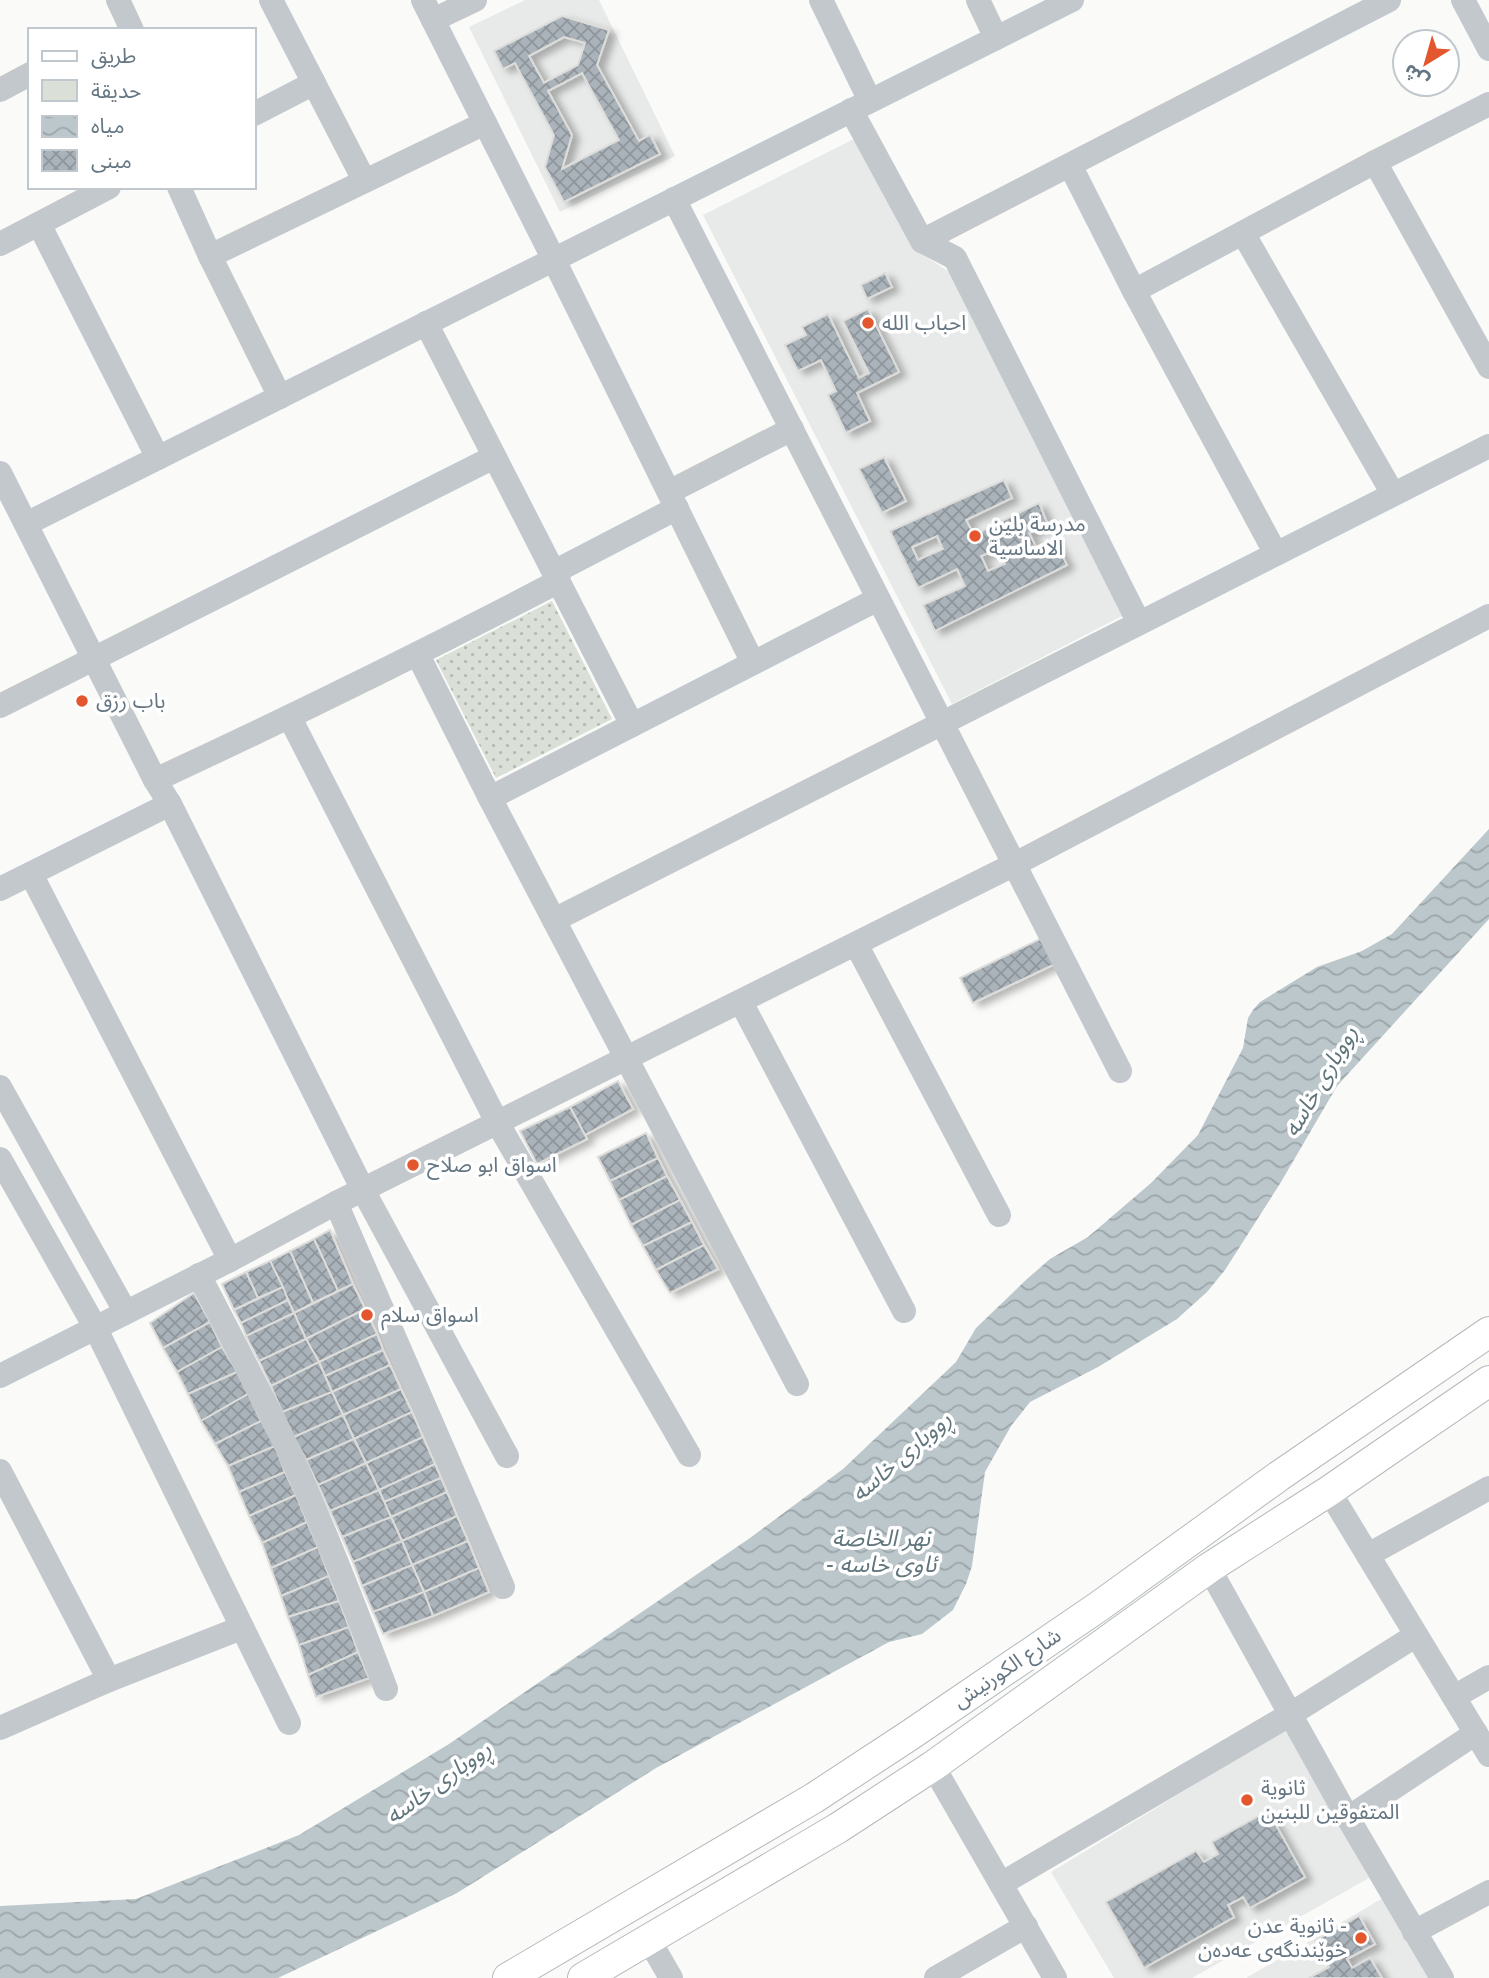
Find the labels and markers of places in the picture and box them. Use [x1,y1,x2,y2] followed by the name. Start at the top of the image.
[882,311,966,334] place label: احباب الله
[860,315,876,331] marker: احباب الله
[989,512,1086,559] place label: مدرسة بلين الاساسية
[967,528,983,544] marker: مدرسة بلين الاساسية
[96,689,166,713] place label: باب رزق
[74,693,90,709] marker: باب رزق
[427,1153,557,1180] place label: اسواق ابو صلاح
[405,1157,421,1173] marker: اسواق ابو صلاح
[381,1303,479,1331] place label: اسواق سلام
[359,1307,375,1323] marker: اسواق سلام
[1261,1776,1399,1824] place label: ثانوية المتفوقين للبنين
[1239,1792,1255,1808] marker: ثانوية المتفوقين للبنين
[1198,1914,1347,1962] place label: ثانوية عدن - خوێندنگەی عەدەن
[1353,1930,1369,1946] marker: ثانوية عدن - خوێندنگەی عەدەن

